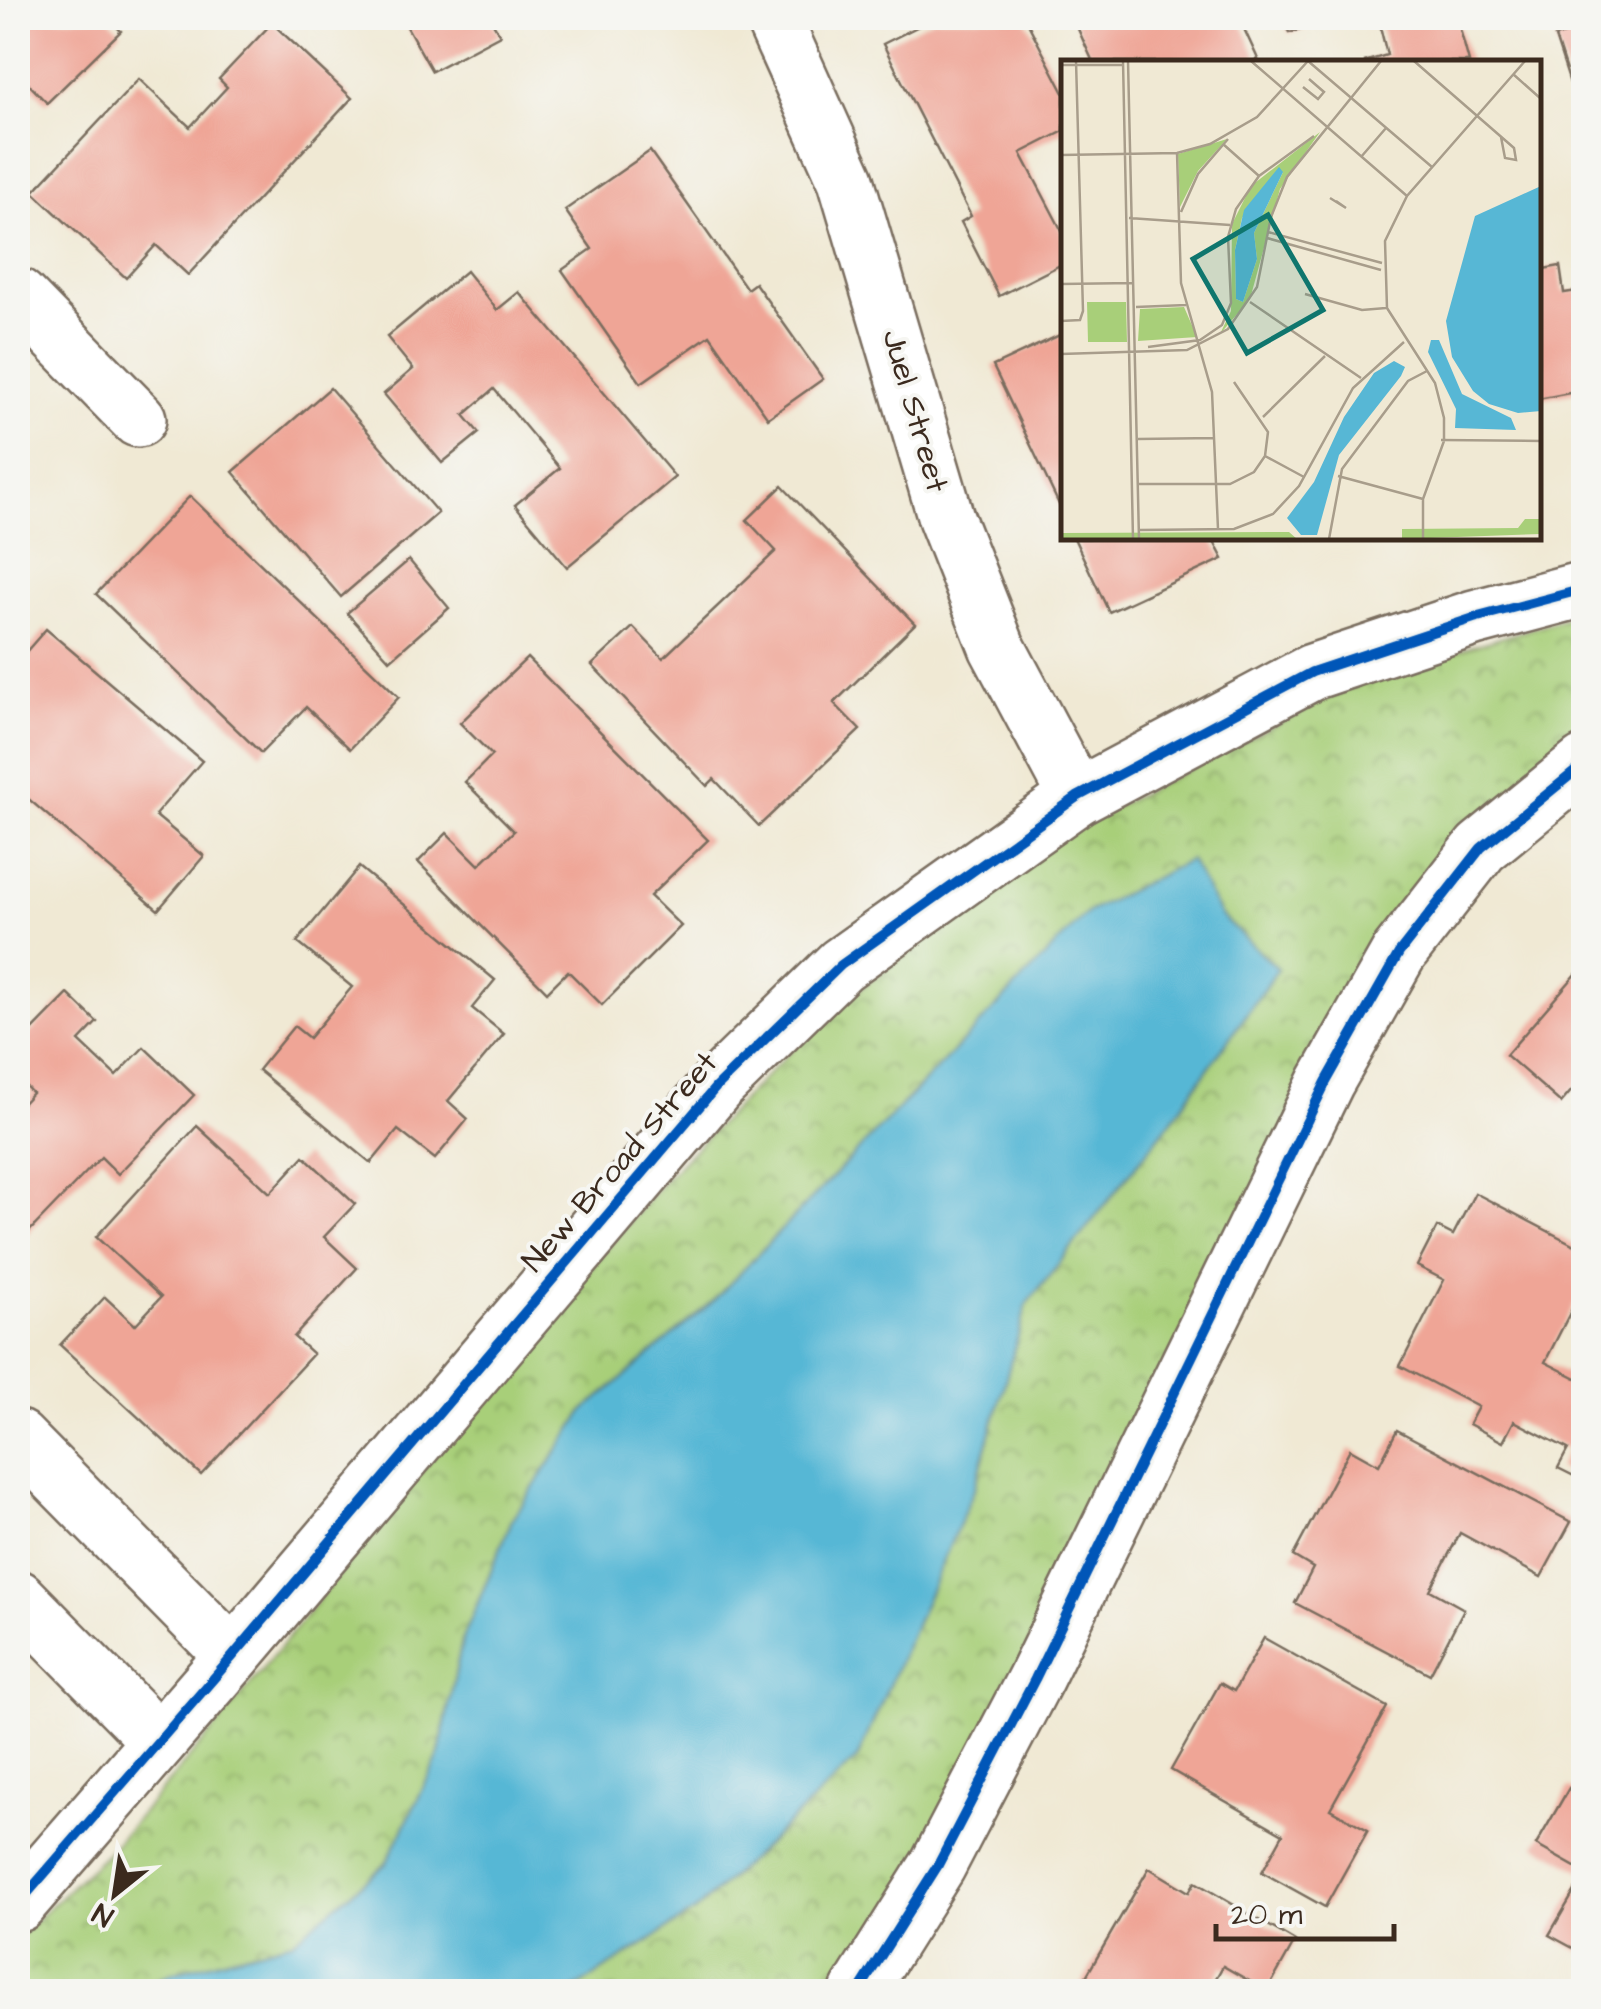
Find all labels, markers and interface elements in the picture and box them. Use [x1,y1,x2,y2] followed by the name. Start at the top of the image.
[1061,60,1541,540] inset map
[870,325,960,498] street label: Juel Street
[512,1042,728,1282] street label: New Broad Street
[65,1844,165,1944] north arrow
[1216,1879,1394,1941] scale bar
[86,1893,121,1936] text: N
[1231,1894,1303,1936] text: 20 m

